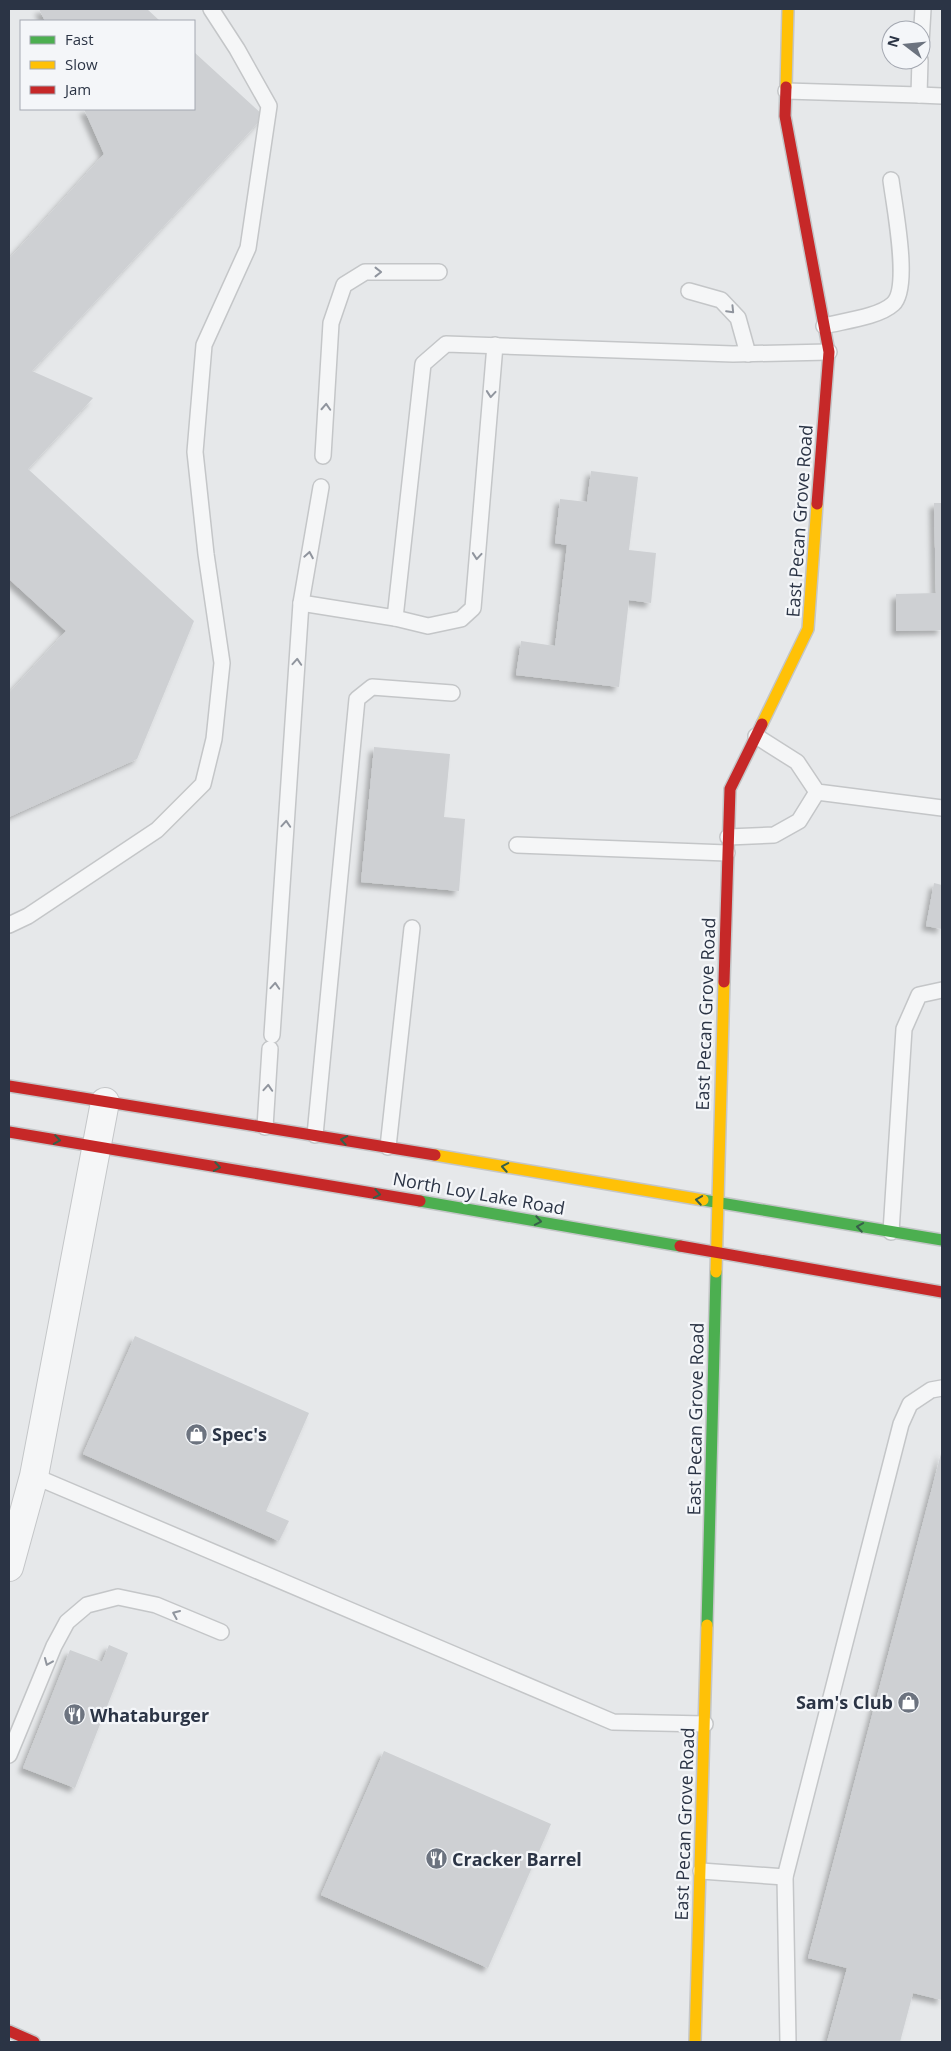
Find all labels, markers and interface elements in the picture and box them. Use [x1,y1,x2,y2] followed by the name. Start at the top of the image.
[20,20,195,110] legend
[881,20,931,70] north arrow
[65,29,94,49] text: Fast
[882,33,904,49] text: N
[65,54,98,74] text: Slow
[63,79,91,99] text: Jam
[375,267,383,277] one-way arrow
[725,305,734,314] one-way arrow
[486,390,497,398] one-way arrow
[321,403,332,411] one-way arrow
[780,424,818,618] street label: East Pecan Grove Road
[304,551,314,560] one-way arrow
[472,552,483,560] one-way arrow
[292,658,303,666] one-way arrow
[280,820,291,828] one-way arrow
[690,917,720,1111] street label: East Pecan Grove Road
[269,982,280,990] one-way arrow
[262,1084,273,1092] one-way arrow
[52,1135,61,1145] one-way arrow
[340,1135,349,1145] one-way arrow
[213,1161,221,1171] one-way arrow
[500,1163,509,1173] one-way arrow
[391,1166,567,1220] street label: North Loy Lake Road
[373,1188,382,1198] one-way arrow
[695,1195,703,1206] one-way arrow
[533,1215,542,1225] one-way arrow
[855,1222,864,1232] one-way arrow
[681,1322,709,1516] street label: East Pecan Grove Road
[184,1422,208,1446] shop icon: Spec's
[212,1422,267,1446] place label: Spec's
[172,1609,181,1620] one-way arrow
[43,1657,54,1666] one-way arrow
[796,1690,893,1714] place label: Sam's Club
[897,1690,921,1714] shop icon: Sam's Club
[62,1703,86,1727] restaurant icon: Whataburger
[90,1703,209,1727] place label: Whataburger
[669,1727,699,1921] street label: East Pecan Grove Road
[424,1847,448,1871] restaurant icon: Cracker Barrel
[452,1847,582,1871] place label: Cracker Barrel

